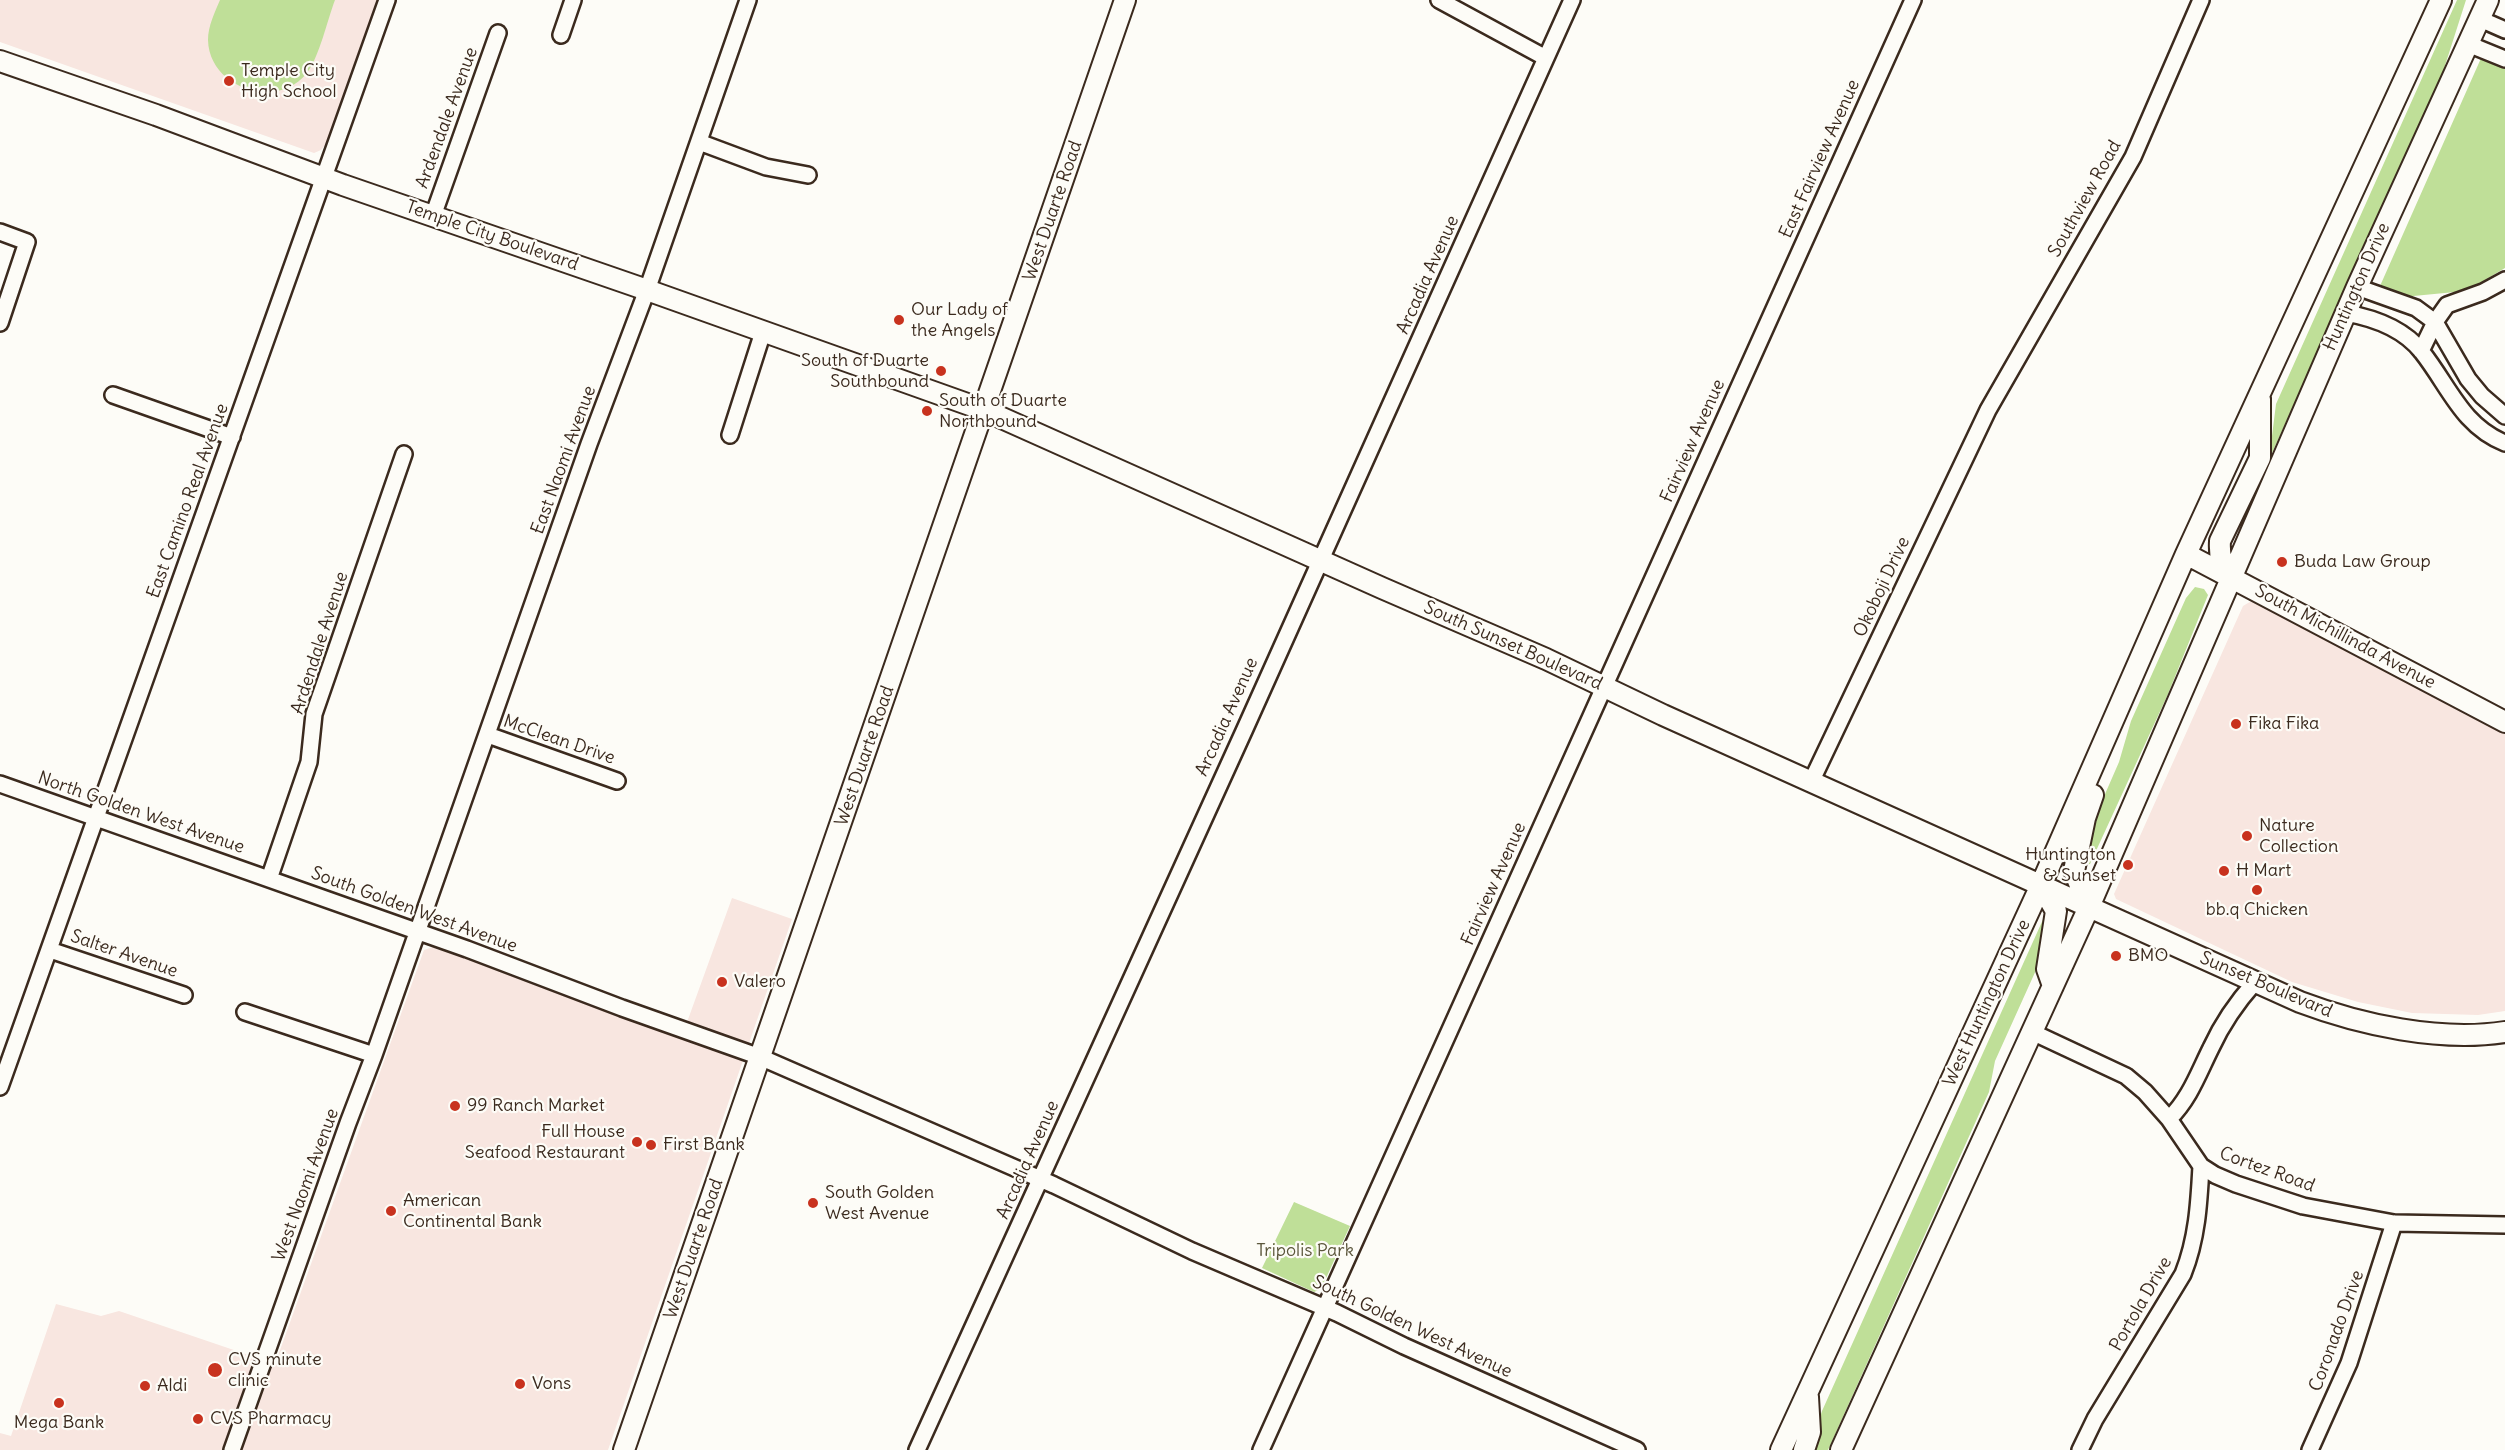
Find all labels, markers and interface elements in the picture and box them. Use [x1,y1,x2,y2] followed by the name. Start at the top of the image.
[411,45,483,191] street label: Ardendale Avenue
[241,60,336,103] place label: Temple City High School
[222,74,236,88] marker: Temple City High School
[1775,76,1865,242] street label: East Fairview Avenue
[2044,137,2126,261] street label: Southview Road
[1019,138,1087,284] street label: West Duarte Road
[403,196,581,276] street label: Temple City Boulevard
[1392,212,1464,338] street label: Arcadia Avenue
[2319,220,2395,354] street label: Huntington Drive
[911,299,1008,342] place label: Our Lady of the Angels
[892,313,906,327] marker: Our Lady of the Angels
[801,350,929,392] place label: South of Duarte Southbound
[934,364,948,378] marker: South of Duarte Southbound
[1656,376,1730,506] street label: Fairview Avenue
[527,383,601,537] street label: East Naomi Avenue
[939,390,1067,432] place label: South of Duarte Northbound
[143,401,233,601] street label: East Camino Real Avenue
[920,404,934,418] marker: South of Duarte Northbound
[1849,533,1915,641] street label: Okoboji Drive
[2294,551,2431,573] place label: Buda Law Group
[2275,555,2289,569] marker: Buda Law Group
[287,569,353,717] street label: Ardendale Avenue
[2251,580,2439,694] street label: South Michillinda Avenue
[1420,597,1606,695] street label: South Sunset Boulevard
[1191,654,1263,780] street label: Arcadia Avenue
[831,683,899,829] street label: West Duarte Road
[500,711,618,769] street label: McClean Drive
[2248,713,2319,735] place label: Fika Fika
[2229,717,2243,731] marker: Fika Fika
[35,767,247,859] street label: North Golden West Avenue
[2259,815,2338,858] place label: Nature Collection
[1457,819,1531,949] street label: Fairview Avenue
[2240,829,2254,843] marker: Nature Collection
[2025,844,2116,886] place label: Huntington & Sunset
[2121,858,2135,872] marker: Huntington & Sunset
[2236,860,2291,882] place label: H Mart
[308,863,520,957] street label: South Golden West Avenue
[2217,864,2231,878] marker: H Mart
[2250,883,2264,897] marker: bb.q Chicken
[2206,899,2308,921] place label: bb.q Chicken
[1939,916,2035,1090] street label: West Huntington Drive
[68,926,180,982] street label: Salter Avenue
[2128,945,2168,967] place label: BMO
[2196,947,2336,1023] street label: Sunset Boulevard
[2109,949,2123,963] marker: BMO
[734,971,786,993] place label: Valero
[715,975,729,989] marker: Valero
[467,1095,605,1117] place label: 99 Ranch Market
[992,1097,1064,1223] street label: Arcadia Avenue
[448,1099,462,1113] marker: 99 Ranch Market
[268,1106,344,1264] street label: West Naomi Avenue
[465,1121,625,1164] place label: Full House Seafood Restaurant
[663,1134,745,1156] place label: First Bank
[630,1135,644,1149] marker: Full House Seafood Restaurant
[644,1138,658,1152] marker: First Bank
[2216,1143,2318,1197] street label: Cortez Road
[660,1176,728,1322] street label: West Duarte Road
[825,1182,934,1224] place label: South Golden West Avenue
[403,1190,542,1232] place label: American Continental Bank
[806,1196,820,1210] marker: South Golden West Avenue
[384,1204,398,1218] marker: American Continental Bank
[1256,1240,1354,1262] park label: Tripolis Park
[2105,1253,2177,1355] street label: Portola Drive
[2305,1268,2369,1394] street label: Coronado Drive
[1309,1271,1515,1383] street label: South Golden West Avenue
[228,1349,322,1392] place label: CVS minute clinic
[206,1361,224,1379] marker: CVS minute clinic
[532,1373,571,1395] place label: Vons
[157,1375,187,1397] place label: Aldi
[513,1377,527,1391] marker: Vons
[138,1379,152,1393] marker: Aldi
[52,1396,66,1410] marker: Mega Bank
[210,1408,332,1430] place label: CVS Pharmacy
[14,1412,104,1434] place label: Mega Bank
[191,1412,205,1426] marker: CVS Pharmacy

